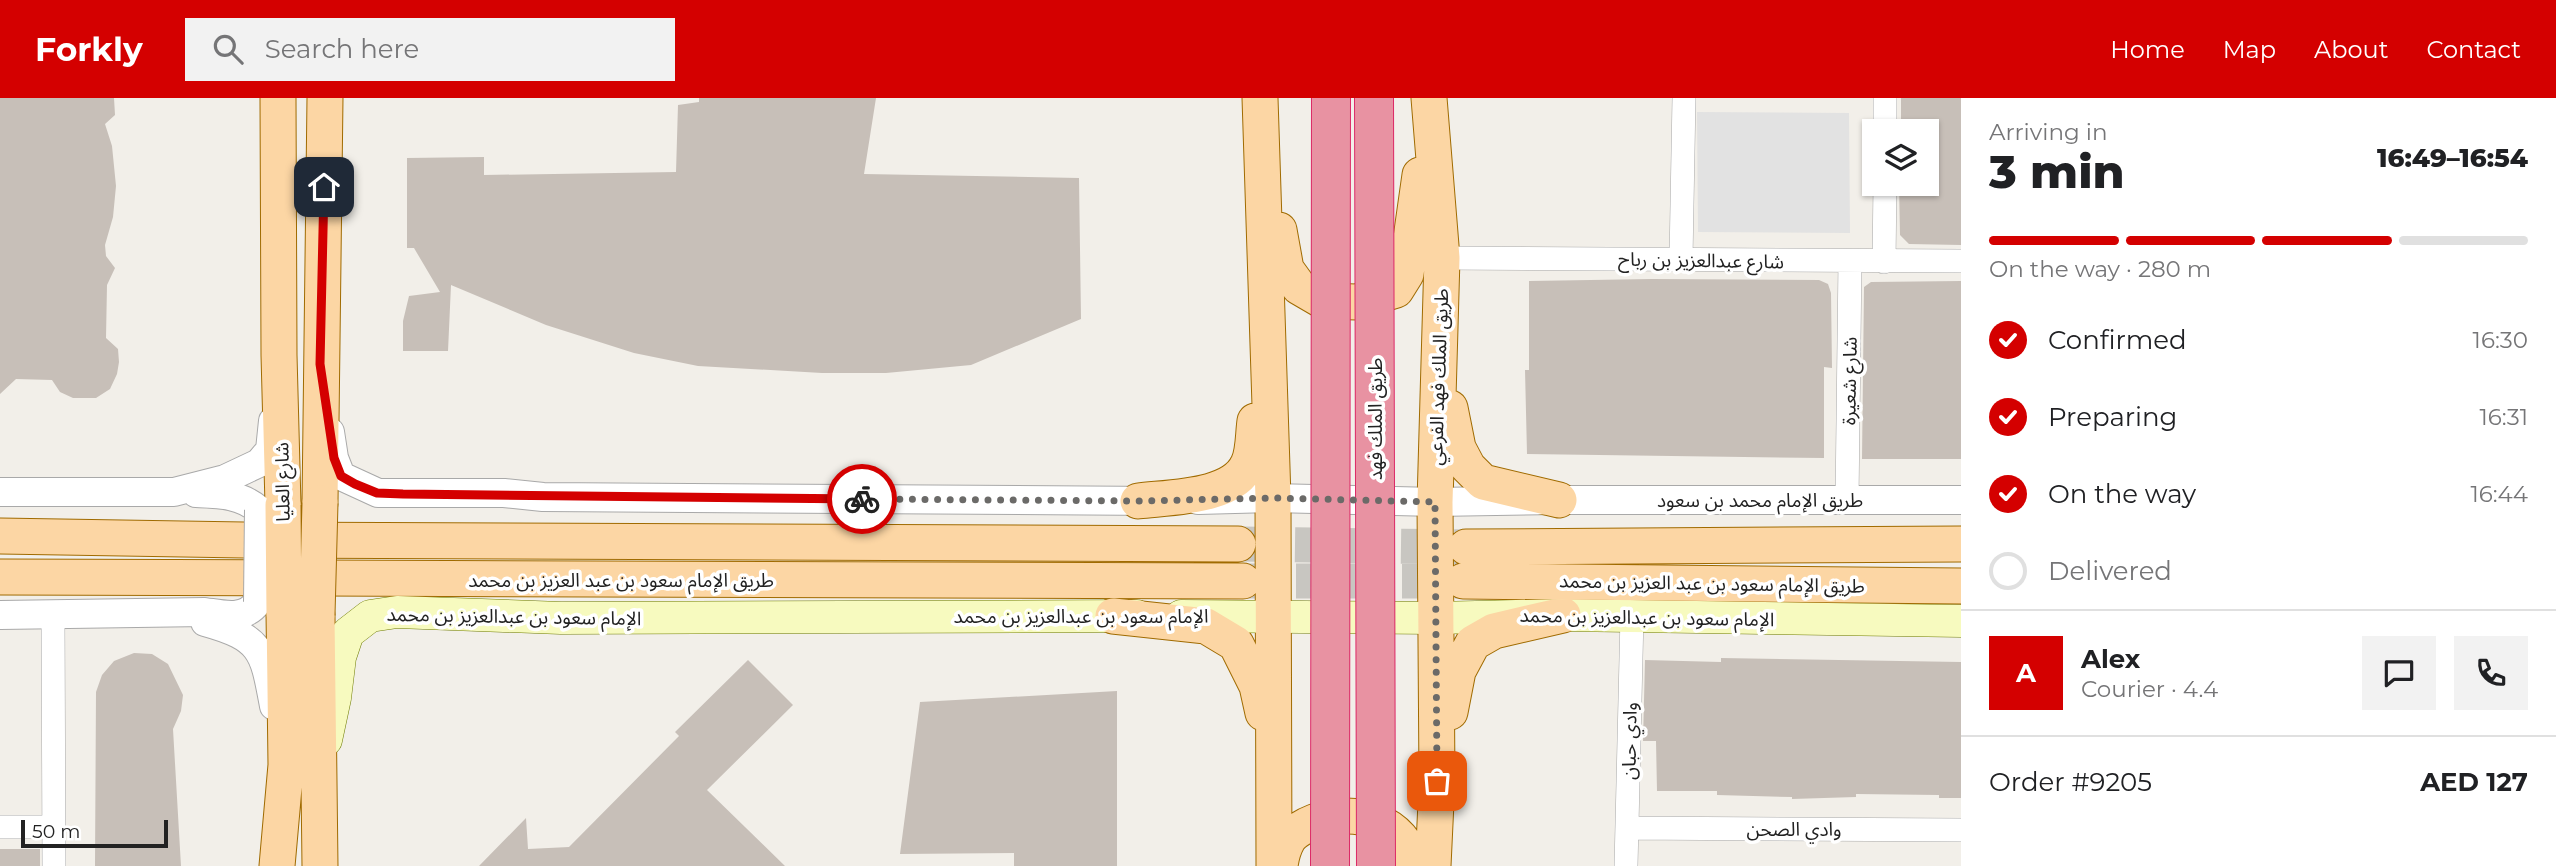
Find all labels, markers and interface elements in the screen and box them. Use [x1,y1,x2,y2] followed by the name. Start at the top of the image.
[185,18,675,81] search box
[35,29,143,69] text: Forkly
[209,30,247,68] icon: search
[265,33,419,65] text: Search here
[2110,35,2185,64] text: Home
[2223,35,2276,64] text: Map
[2314,35,2388,64] text: About
[2426,35,2521,64] text: Contact
[1989,118,2108,146] text: Arriving in
[1862,119,1939,196] map controls
[1862,119,1939,196] button: layers
[2377,142,2528,174] text: 16:49–16:54
[1989,143,2125,200] text: 3 min
[294,157,354,217] pin
[305,168,343,206] icon: home
[1618,248,1784,275] street label: شارع عبدالعزيز بن رباح
[1989,255,2211,283] text: On the way · 280 m
[1424,288,1456,466] street label: طريق الملك فهد الفرعي
[1989,321,2027,359] icon: check
[2048,324,2187,356] text: Confirmed
[2473,326,2528,354] text: 16:30
[1837,337,1864,425] street label: شارع شعيرة
[1364,358,1387,480] street label: طريق الملك فهد
[1989,398,2027,436] icon: check
[2048,401,2177,433] text: Preparing
[2480,403,2528,431] text: 16:31
[270,442,297,522] street label: شارع العليا
[827,464,897,534] courier
[1989,475,2027,513] icon: check
[2048,478,2196,510] text: On the way
[843,480,881,518] icon: bike
[2470,480,2528,508] text: 16:44
[1657,489,1863,515] street label: طريق الإمام محمد بن سعود
[2048,555,2172,587] text: Delivered
[468,569,774,595] street label: طريق الإمام سعود بن عبد العزيز بن محمد
[1559,569,1865,601] street label: طريق الإمام سعود بن عبد العزيز بن محمد
[386,603,642,633] street label: الإمام سعود بن عبدالعزيز بن محمد
[1519,604,1775,634] street label: الإمام سعود بن عبدالعزيز بن محمد
[954,605,1208,631] street label: الإمام سعود بن عبدالعزيز بن محمد
[2362,636,2436,710] button: chat
[2454,636,2528,710] button: phone
[2081,643,2140,675] text: Alex
[2016,657,2036,689] text: A
[2081,675,2218,703] text: Courier · 4.4
[1617,702,1645,780] street label: وادي حبان
[1407,751,1467,811] pin
[1418,762,1456,800] icon: bag
[1989,766,2152,798] text: Order #9205
[2420,766,2528,798] text: AED 127
[21,817,168,849] scale bar
[1747,818,1841,844] street label: وادي الصحن
[32,820,80,843] text: 50 m

